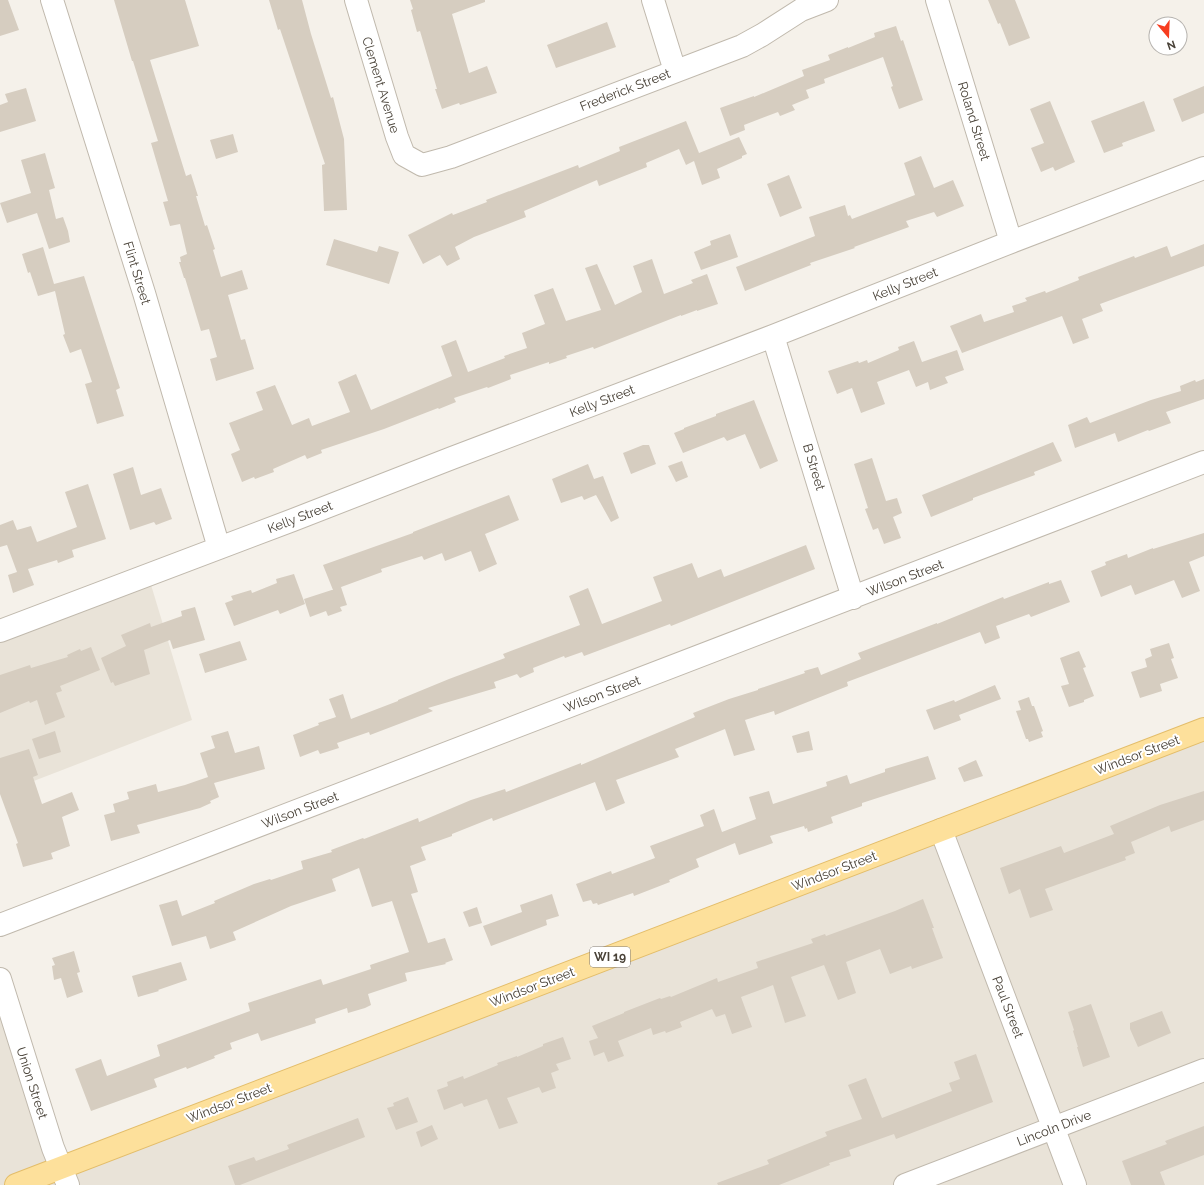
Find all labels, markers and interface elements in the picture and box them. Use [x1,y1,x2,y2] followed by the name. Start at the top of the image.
[1148,16,1188,56] north arrow
[359,35,403,135] street label: Clement Avenue
[1165,37,1177,52] text: N
[578,66,673,114] street label: Frederick Street
[955,80,993,163] street label: Roland Street
[120,240,154,307] street label: Flint Street
[870,264,940,304] street label: Kelly Street
[567,381,637,420] street label: Kelly Street
[800,442,828,493] street label: B Street
[265,497,335,536] street label: Kelly Street
[865,556,946,600] street label: Wilson Street
[562,672,643,716] street label: Wilson Street
[1092,732,1182,778] street label: Windsor Street
[260,788,341,832] street label: Wilson Street
[789,848,879,894] street label: Windsor Street
[590,947,630,967] road number: WI 19
[487,964,577,1010] street label: Windsor Street
[989,974,1027,1041] street label: Paul Street
[13,1045,51,1122] street label: Union Street
[184,1080,274,1126] street label: Windsor Street
[1015,1107,1094,1149] street label: Lincoln Drive

